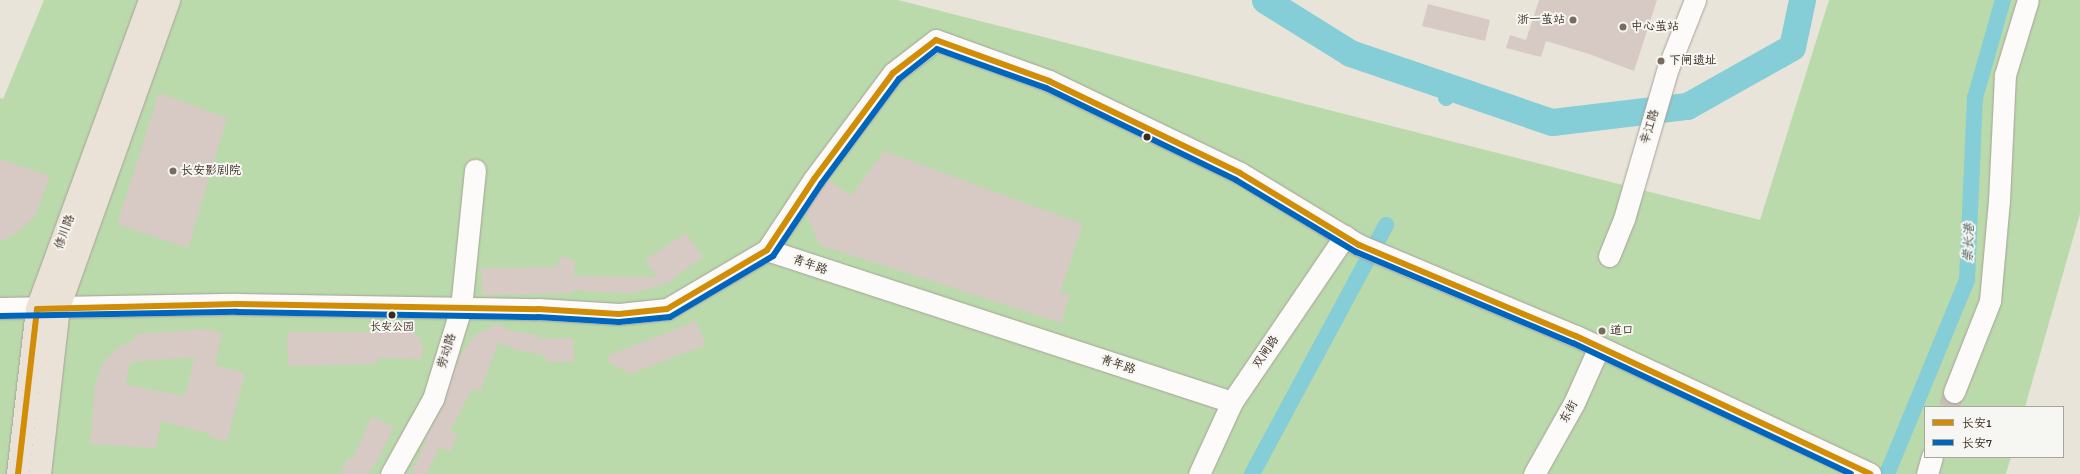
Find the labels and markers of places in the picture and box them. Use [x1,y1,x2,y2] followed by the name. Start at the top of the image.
[1517,13,1565,27] place label: 浙一茧站
[1568,15,1578,25] marker: 浙一茧站
[1631,20,1679,34] place label: 中心茧站
[1618,22,1628,32] marker: 中心茧站
[1669,54,1717,68] place label: 下闸遗址
[1656,56,1666,66] marker: 下闸遗址
[1142,132,1152,142] unlabelled marker
[181,164,241,178] place label: 长安影剧院
[168,166,178,176] marker: 长安影剧院
[387,310,397,320] marker: 长安公园
[370,320,414,334] place label: 长安公园
[1610,324,1634,338] place label: 道口
[1597,326,1607,336] marker: 道口

